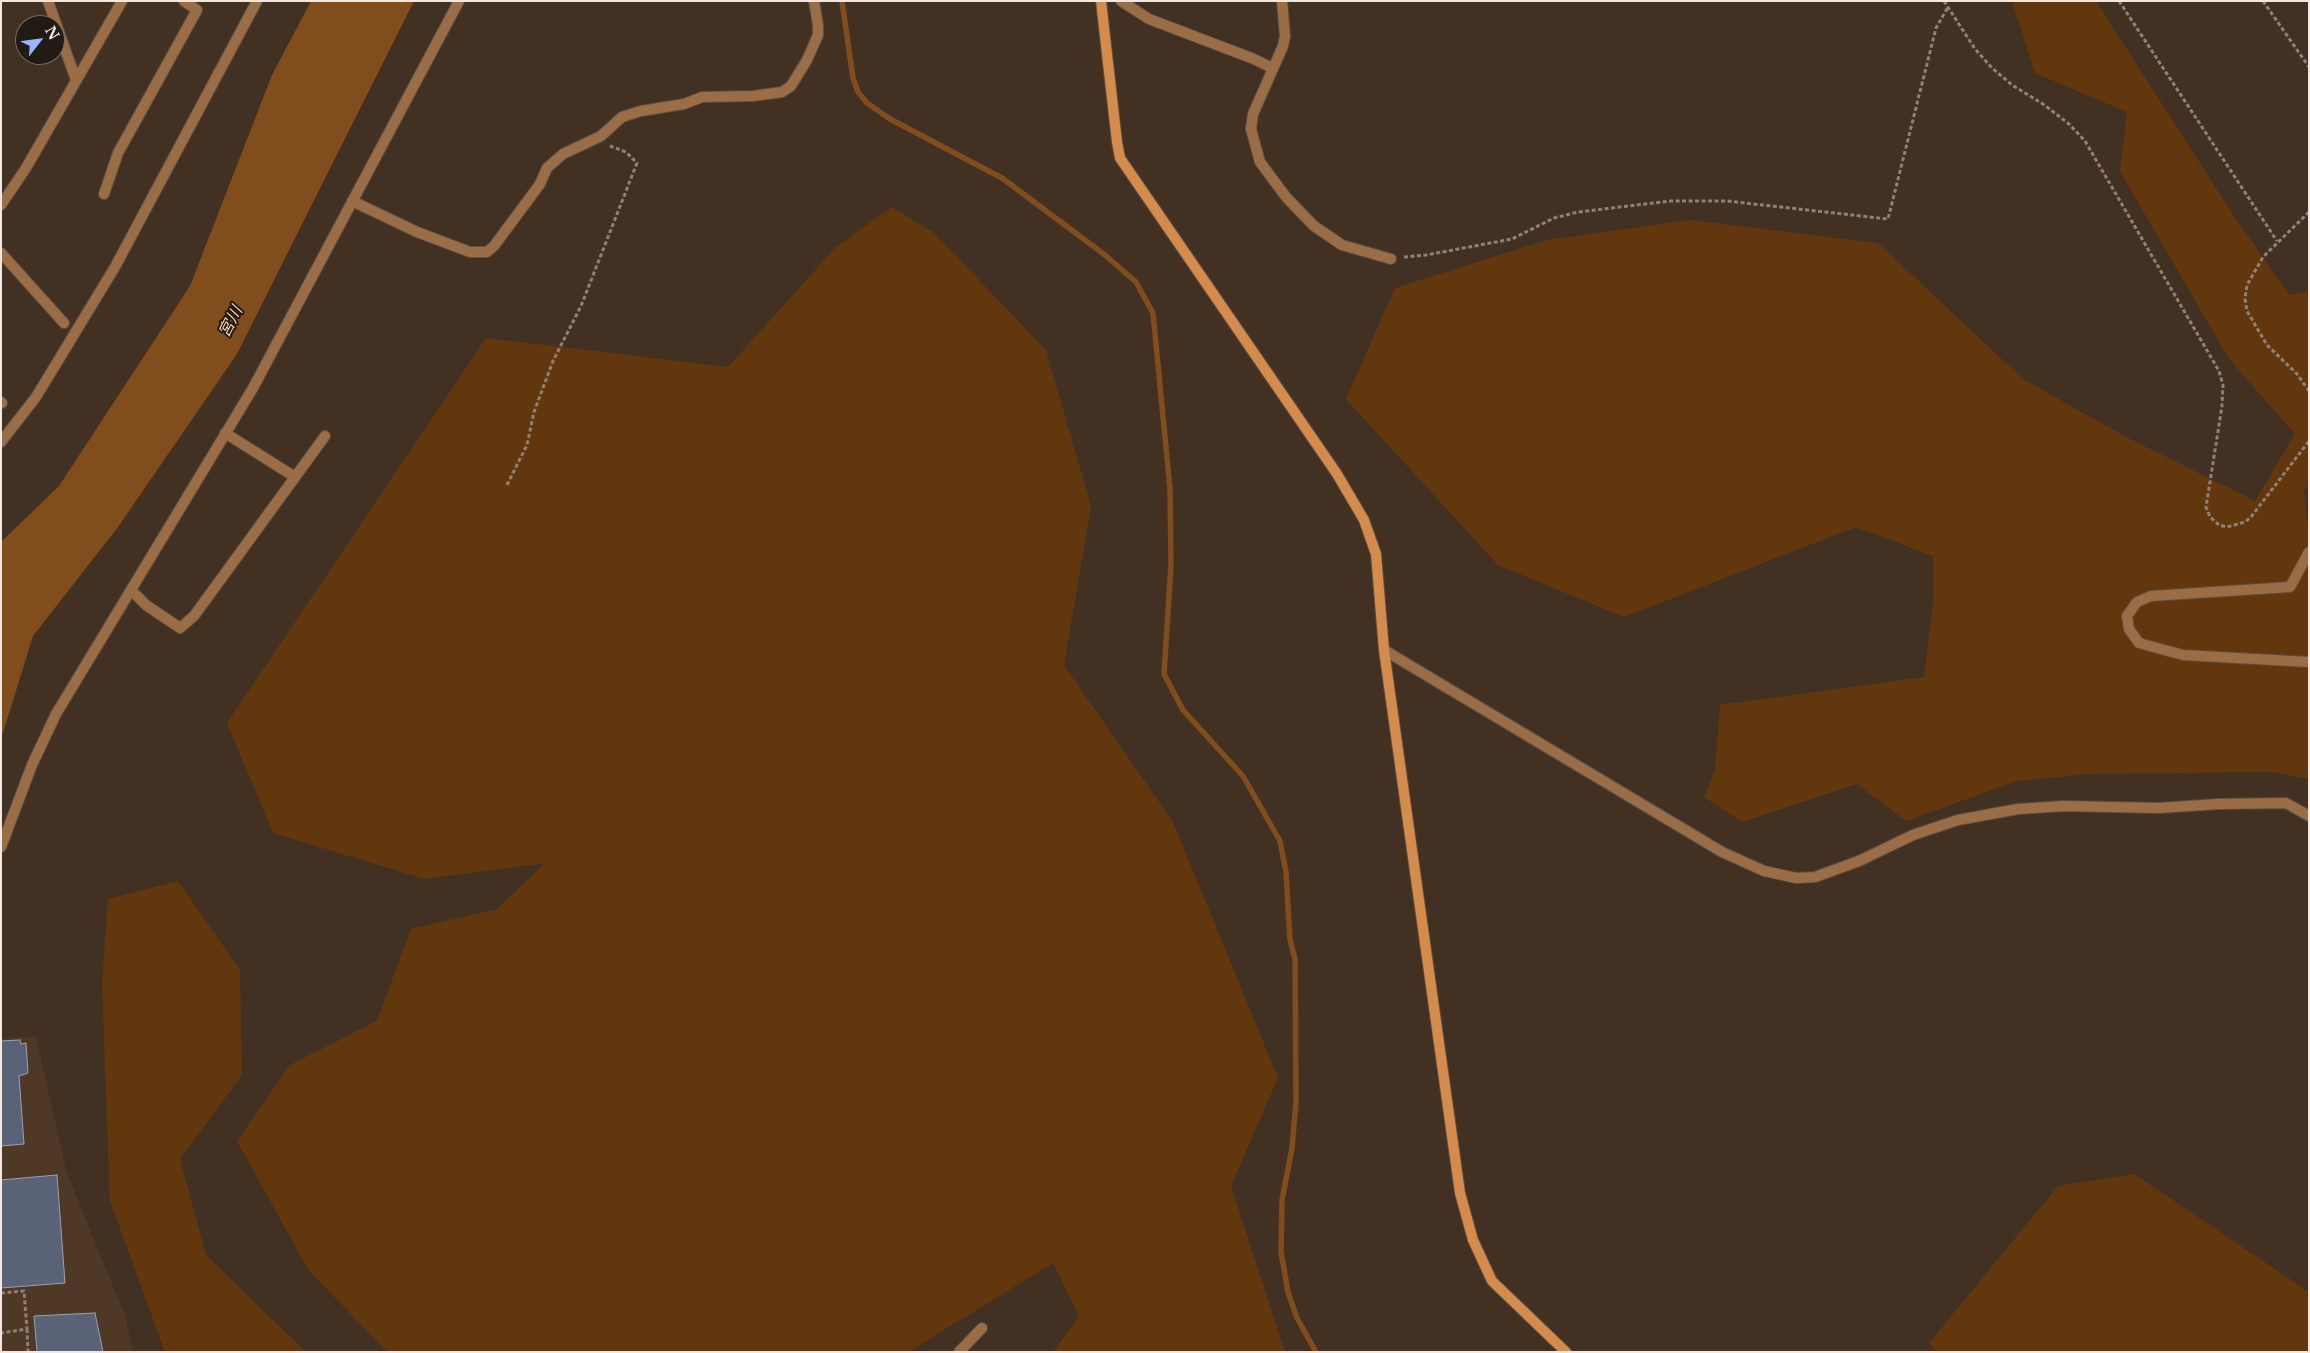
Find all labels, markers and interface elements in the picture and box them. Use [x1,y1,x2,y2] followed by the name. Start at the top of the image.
[15,15,65,65] north arrow
[41,23,63,43] text: N
[215,303,247,341] water label: 宮川

